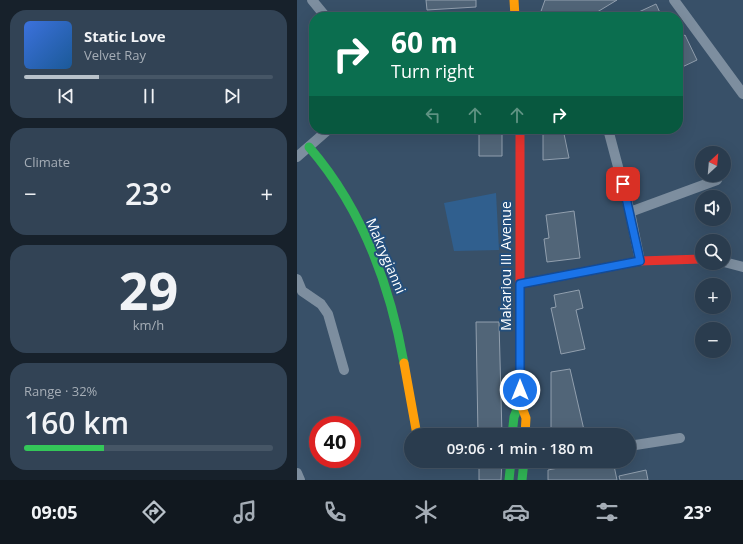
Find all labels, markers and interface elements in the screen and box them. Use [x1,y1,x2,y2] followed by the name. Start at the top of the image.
[391,23,458,61] text: 60 m
[84,26,166,46] text: Static Love
[325,28,377,80] icon: right
[84,46,146,64] text: Velvet Ray
[391,59,474,83] text: Turn right
[55,85,77,107] icon: previous
[138,85,160,107] icon: pause
[221,85,243,107] icon: next
[422,104,444,126] icon: left
[464,104,486,126] icon: ahead
[506,104,528,126] icon: ahead
[548,104,570,126] icon: right
[695,146,731,182] north arrow
[695,146,731,358] map controls
[24,153,70,171] text: Climate
[606,167,640,201] pin
[125,173,172,214] text: 23°
[612,173,634,195] icon: arrive
[24,178,37,208] text: −
[260,178,273,208] text: +
[695,190,731,226] button: sound
[496,201,515,331] street label: Makariou III Avenue
[362,215,411,296] street label: Makrygianni
[695,234,731,270] button: search
[119,254,178,325] text: 29
[695,278,731,314] button: +
[133,316,164,334] text: km/h
[695,322,731,358] button: −
[499,369,541,411] position arrow
[24,382,97,400] text: Range · 32%
[24,402,129,443] text: 160 km
[309,416,361,468] speed limit sign: 40
[447,438,593,458] text: 09:06 · 1 min · 180 m
[140,498,168,526] icon: directions
[231,498,259,526] icon: music
[321,498,349,526] icon: phone
[412,498,440,526] icon: climate
[502,498,530,526] icon: car
[593,498,621,526] icon: filters
[31,500,78,524] text: 09:05
[683,500,712,524] text: 23°

